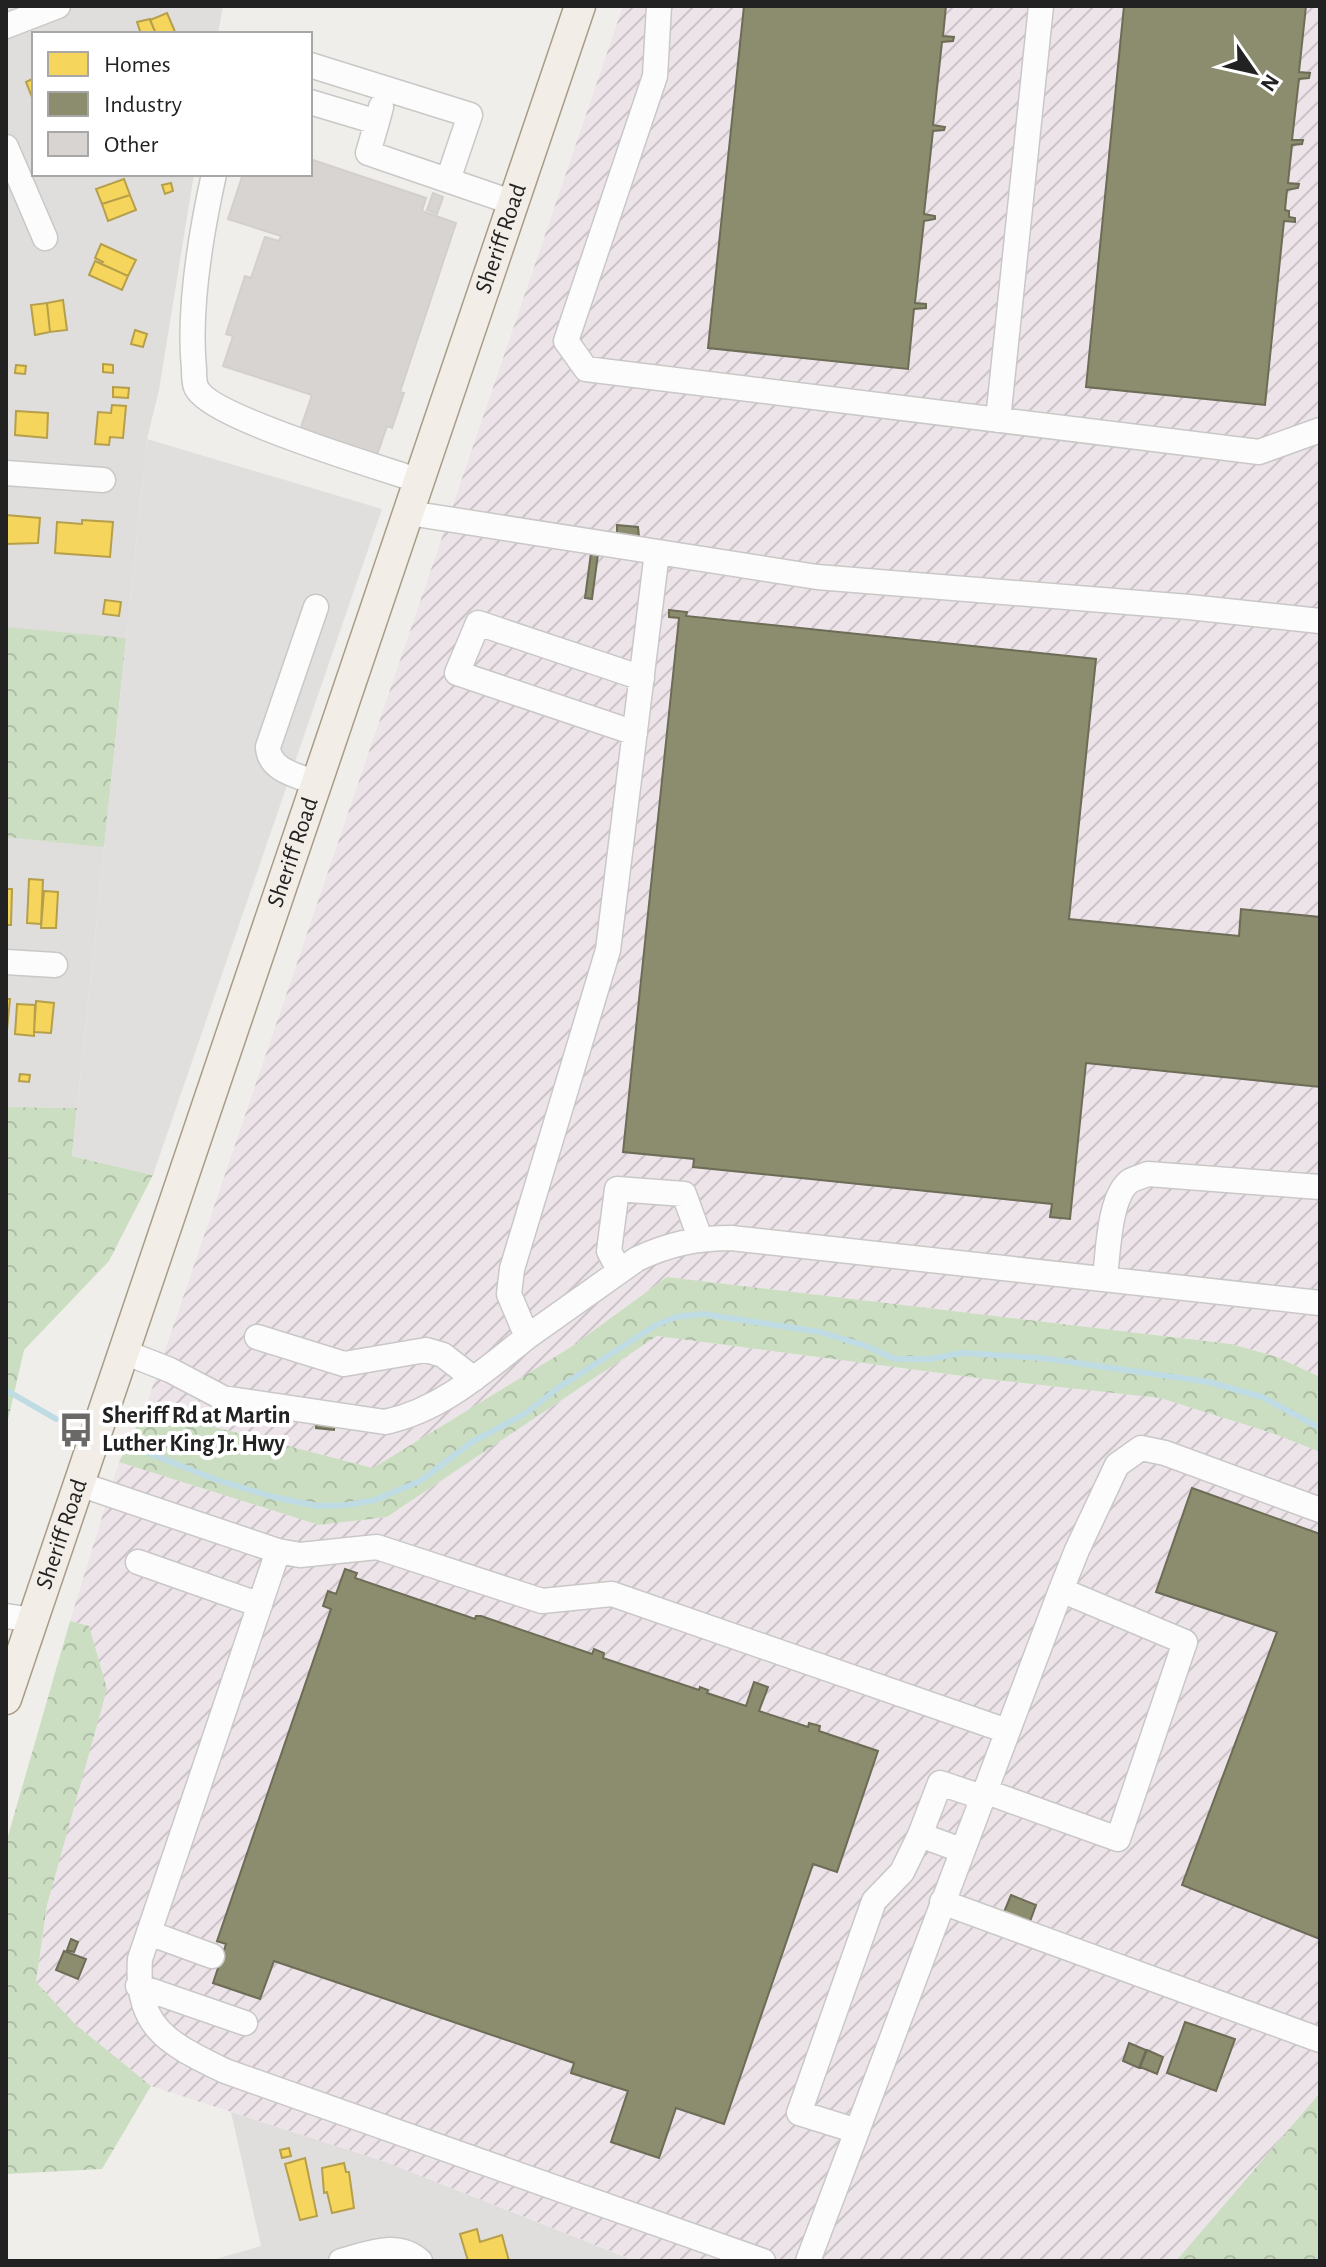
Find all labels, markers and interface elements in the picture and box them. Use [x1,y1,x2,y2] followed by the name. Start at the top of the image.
[32,32,312,176] legend
[1214,32,1294,112] north arrow
[104,53,171,77] text: Homes
[1256,70,1283,95] text: N
[104,93,182,117] text: Industry
[104,133,158,157] text: Other
[471,181,531,297] street label: Sheriff Road
[263,794,323,910] street label: Sheriff Road
[102,1404,291,1456] place label: Sheriff Rd at Martin Luther King Jr. Hwy
[57,1411,95,1449] bus stop icon: Sheriff Rd at Martin Luther King Jr. Hwy
[32,1476,92,1592] street label: Sheriff Road

